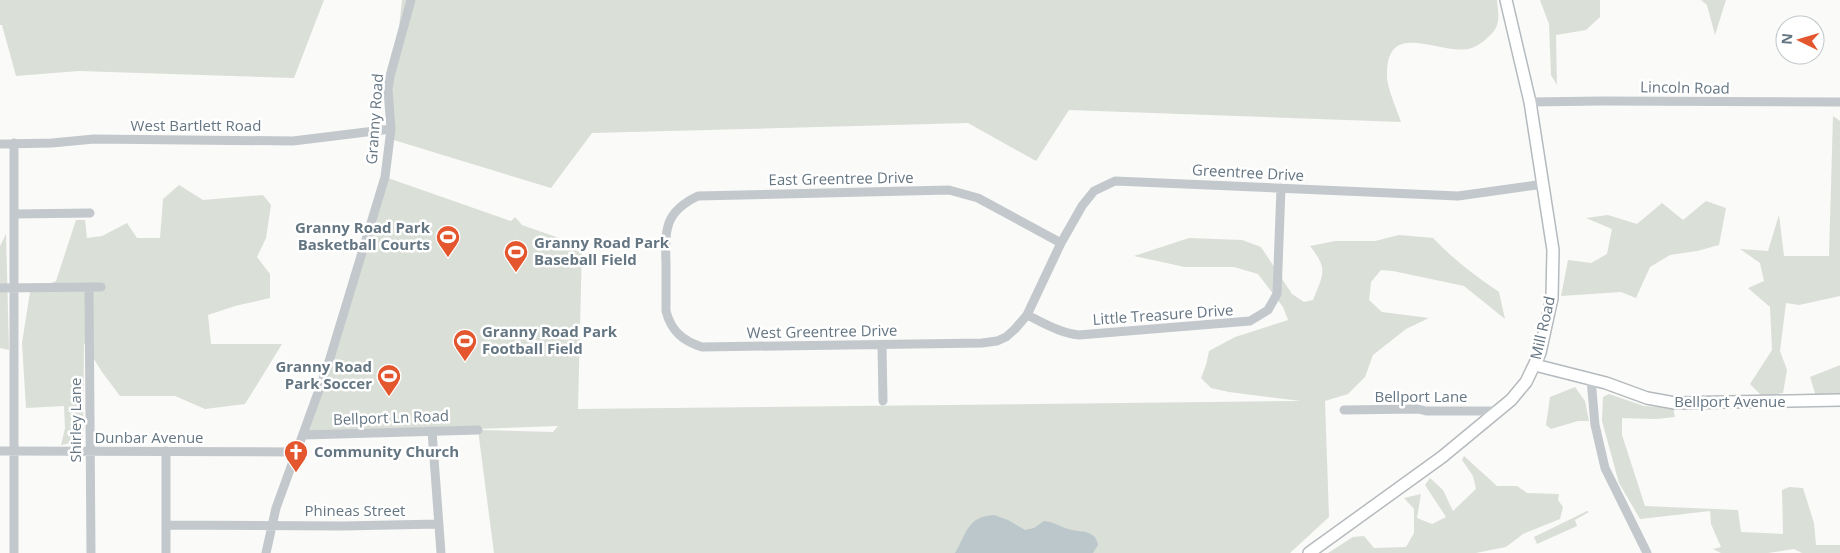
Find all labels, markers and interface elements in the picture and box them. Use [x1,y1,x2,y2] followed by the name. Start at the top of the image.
[1775,15,1825,65] north arrow
[1777,32,1797,45] text: N
[361,73,387,165] street label: Granny Road
[1640,76,1730,98] street label: Lincoln Road
[131,115,261,135] street label: West Bartlett Road
[1192,159,1305,185] street label: Greentree Drive
[768,167,914,189] street label: East Greentree Drive
[295,217,431,254] place label: Granny Road Park Basketball Courts
[435,224,461,258] sports icon: Granny Road Park Basketball Courts
[534,232,670,269] place label: Granny Road Park Baseball Field
[503,239,529,273] sports icon: Granny Road Park Baseball Field
[1525,294,1559,361] street label: Mill Road
[1092,299,1234,329] street label: Little Treasure Drive
[746,320,897,342] street label: West Greentree Drive
[482,321,618,358] place label: Granny Road Park Football Field
[452,328,478,362] sports icon: Granny Road Park Football Field
[275,356,372,393] place label: Granny Road Park Soccer
[376,363,402,397] sports icon: Granny Road Park Soccer
[65,378,85,462] street label: Shirley Lane
[1374,386,1468,406] street label: Bellport Lane
[1674,391,1786,411] street label: Bellport Avenue
[333,405,449,429] street label: Bellport Ln Road
[94,427,204,447] street label: Dunbar Avenue
[283,439,309,473] church icon: Community Church
[314,441,459,461] place label: Community Church
[305,500,405,520] street label: Phineas Street

